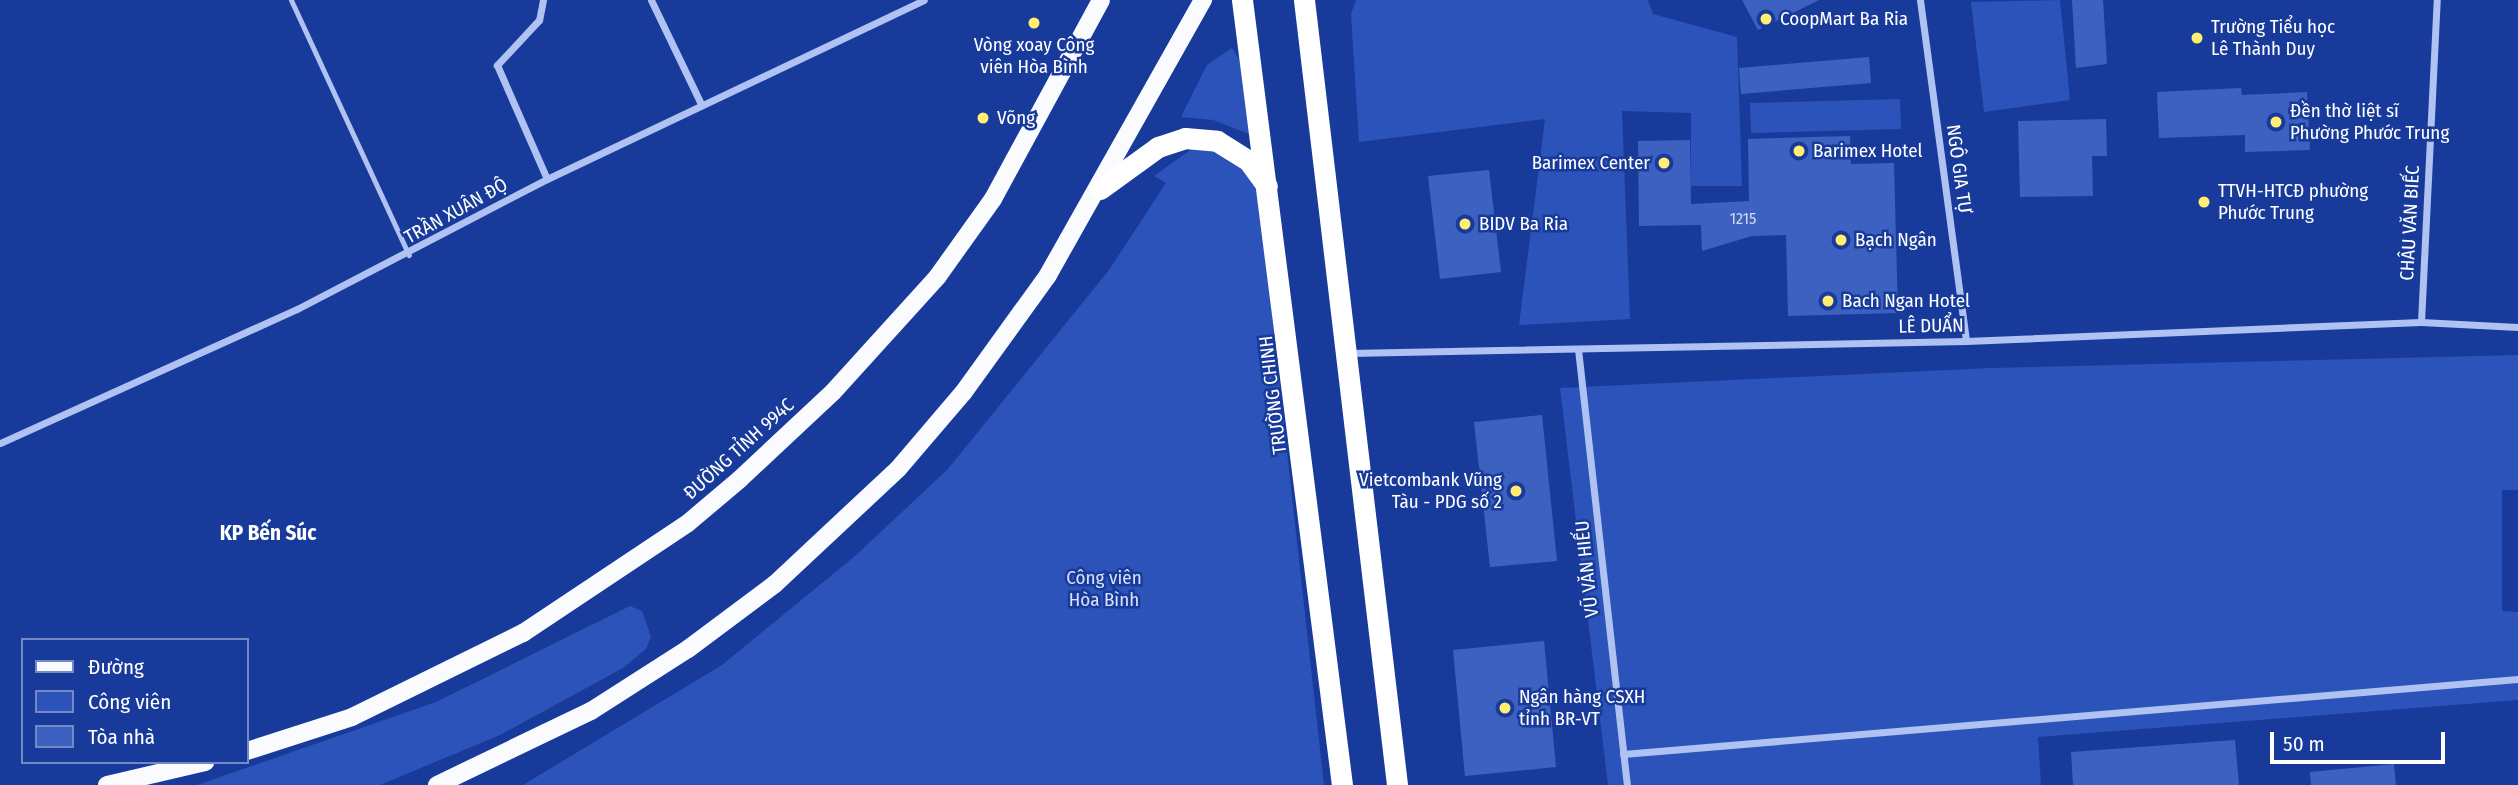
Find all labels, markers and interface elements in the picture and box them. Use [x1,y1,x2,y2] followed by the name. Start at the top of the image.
[1780,8,1908,30] place label: CoopMart Ba Ria
[1758,11,1774,27] marker: CoopMart Ba Ria
[1026,15,1042,31] marker: Vòng xoay Công viên Hòa Bình
[2211,16,2335,60] place label: Trường Tiểu học Lê Thành Duy
[2189,30,2205,46] marker: Trường Tiểu học Lê Thành Duy
[974,34,1094,78] place label: Vòng xoay Công viên Hòa Bình
[2290,100,2449,144] place label: Đền thờ liệt sĩ Phường Phước Trung
[997,107,1035,129] place label: Võng
[975,110,991,126] marker: Võng
[2268,114,2284,130] marker: Đền thờ liệt sĩ Phường Phước Trung
[1941,123,1977,215] street label: NGÔ GIA TỰ
[1813,140,1923,162] place label: Barimex Hotel
[1791,143,1807,159] marker: Barimex Hotel
[1532,152,1650,174] place label: Barimex Center
[1656,155,1672,171] marker: Barimex Center
[2396,165,2424,281] street label: CHÂU VĂN BIẾC
[400,173,512,249] street label: TRẦN XUÂN ĐỘ
[2218,180,2368,224] place label: TTVH-HTCĐ phường Phước Trung
[2196,194,2212,210] marker: TTVH-HTCĐ phường Phước Trung
[1730,209,1756,229] house number: 1215
[1479,213,1568,235] place label: BIDV Ba Ria
[1457,216,1473,232] marker: BIDV Ba Ria
[1855,229,1937,251] place label: Bạch Ngân
[1833,232,1849,248] marker: Bạch Ngân
[1842,290,1970,312] place label: Bach Ngan Hotel
[1820,293,1836,309] marker: Bach Ngan Hotel
[1898,314,1964,338] street label: LÊ DUẨN
[1254,335,1292,455] street label: TRƯỜNG CHINH
[679,394,799,504] street label: ĐƯỜNG TỈNH 994C
[1359,469,1502,513] place label: Vietcombank Vũng Tàu - PDG số 2
[1508,483,1524,499] marker: Vietcombank Vũng Tàu - PDG số 2
[1571,519,1603,619] street label: VŨ VĂN HIẾU
[220,520,316,546] district label: KP Bến Súc
[1066,567,1142,611] park label: Công viên Hòa Bình
[21,638,248,764] legend
[88,654,144,680] text: Đường
[1519,686,1645,730] place label: Ngân hàng CSXH tỉnh BR-VT
[88,689,171,715] text: Công viên
[1497,700,1513,716] marker: Ngân hàng CSXH tỉnh BR-VT
[2273,718,2448,762] scale bar
[88,724,155,750] text: Tòa nhà
[2283,731,2325,757] text: 50 m

